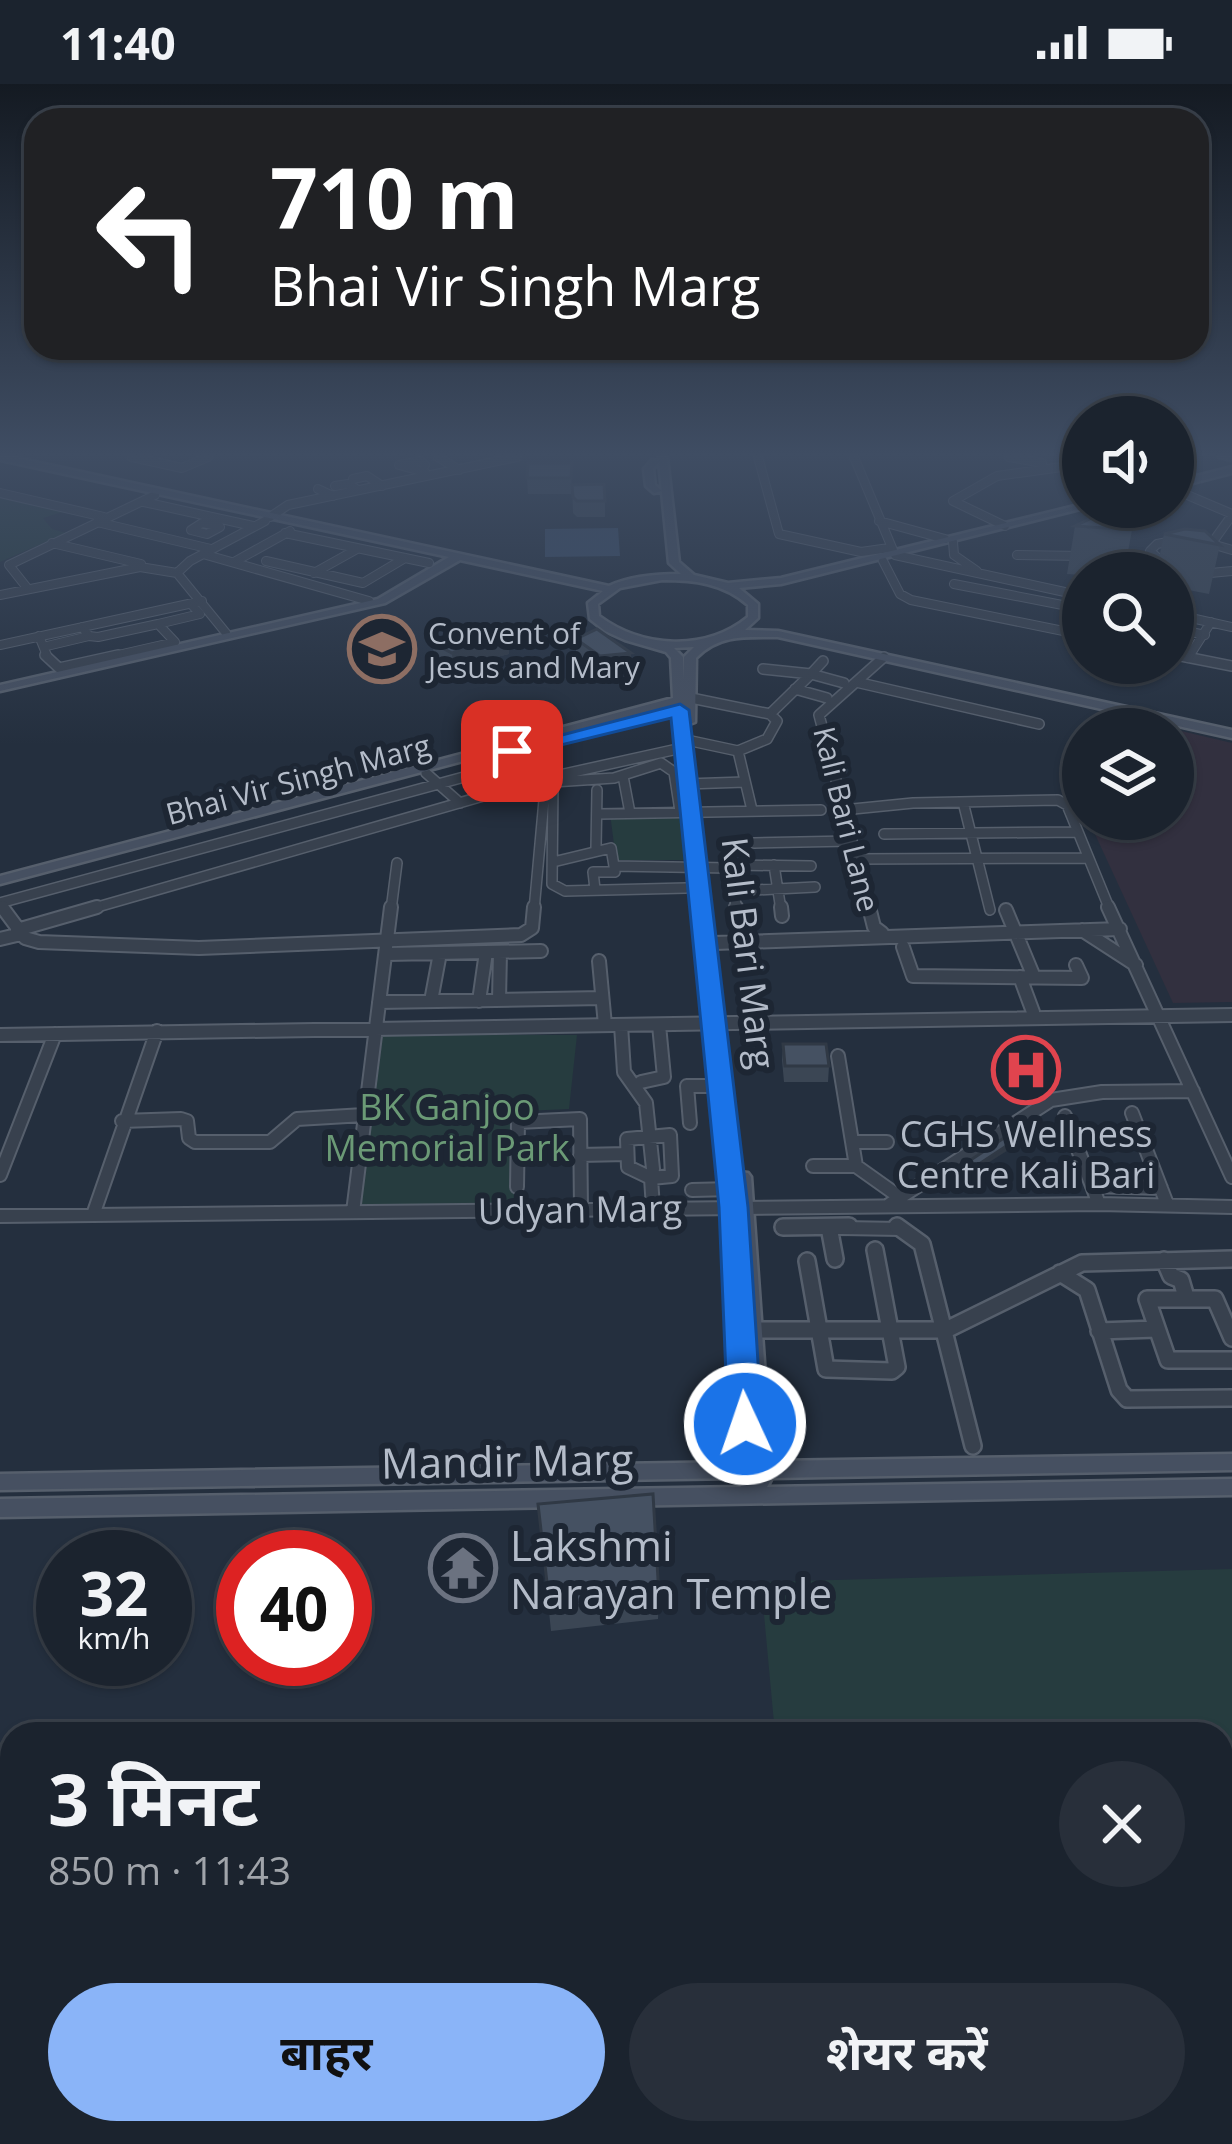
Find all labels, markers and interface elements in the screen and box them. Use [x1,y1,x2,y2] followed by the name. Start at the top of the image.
[60,12,176,73] text: 11:40
[270,139,518,254] text: 710 m
[72,156,228,312] icon: left
[270,248,760,322] text: Bhai Vir Singh Marg
[1062,396,1194,840] map controls
[1062,396,1194,528] button: sound
[1062,552,1194,684] button: search
[425,612,641,687] place label: Convent of Jesus and Mary
[347,614,417,684] school or university icon: Convent of Jesus and Mary
[461,700,563,802] pin
[1062,708,1194,840] button: layers
[479,718,545,784] icon: arrive
[804,722,890,916] street label: Kali Bari Lane
[161,724,435,834] street label: Bhai Vir Singh Marg
[711,835,787,1071] street label: Kali Bari Marg
[991,1035,1061,1105] hospital icon: CGHS Wellness Centre Kali Bari
[324,1082,570,1172] park label: BK Ganjoo Memorial Park
[897,1109,1155,1199] place label: CGHS Wellness Centre Kali Bari
[477,1183,683,1235] street label: Udyan Marg
[682,1361,808,1487] position arrow
[380,1429,634,1491] street label: Mandir Marg
[510,1516,832,1621] place label: Lakshmi Narayan Temple
[216,1530,372,1686] speed limit sign: 40
[428,1533,498,1603] temple icon: Lakshmi Narayan Temple
[80,1552,148,1634] text: 32
[78,1617,150,1658] text: km/h
[48,1749,259,1847] text: 3 मिनट
[1059,1761,1185,1887] button: close
[48,1843,291,1896] text: 850 m · 11:43
[48,1983,605,2121] button: बाहर
[629,1983,1185,2121] button: शेयर करें

